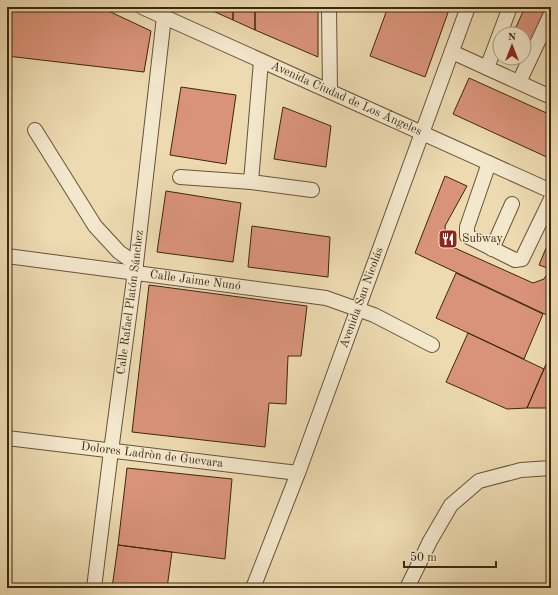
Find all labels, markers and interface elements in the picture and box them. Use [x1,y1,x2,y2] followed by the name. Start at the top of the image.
[492,26,532,66] north arrow
[508,32,517,43] text: N
[269,60,424,138] street label: Avenida Ciudad de Los Ángeles
[437,228,459,250] restaurant icon: Subway
[115,229,146,375] street label: Calle Rafael Platón Sánchez
[462,233,503,245] place label: Subway
[338,246,386,350] street label: Avenida San Nicolás
[149,269,242,293] street label: Calle Jaime Nunó
[80,441,224,470] street label: Dolores Ladròn de Guevara
[404,543,496,569] scale bar
[410,551,437,564] text: 50 m

